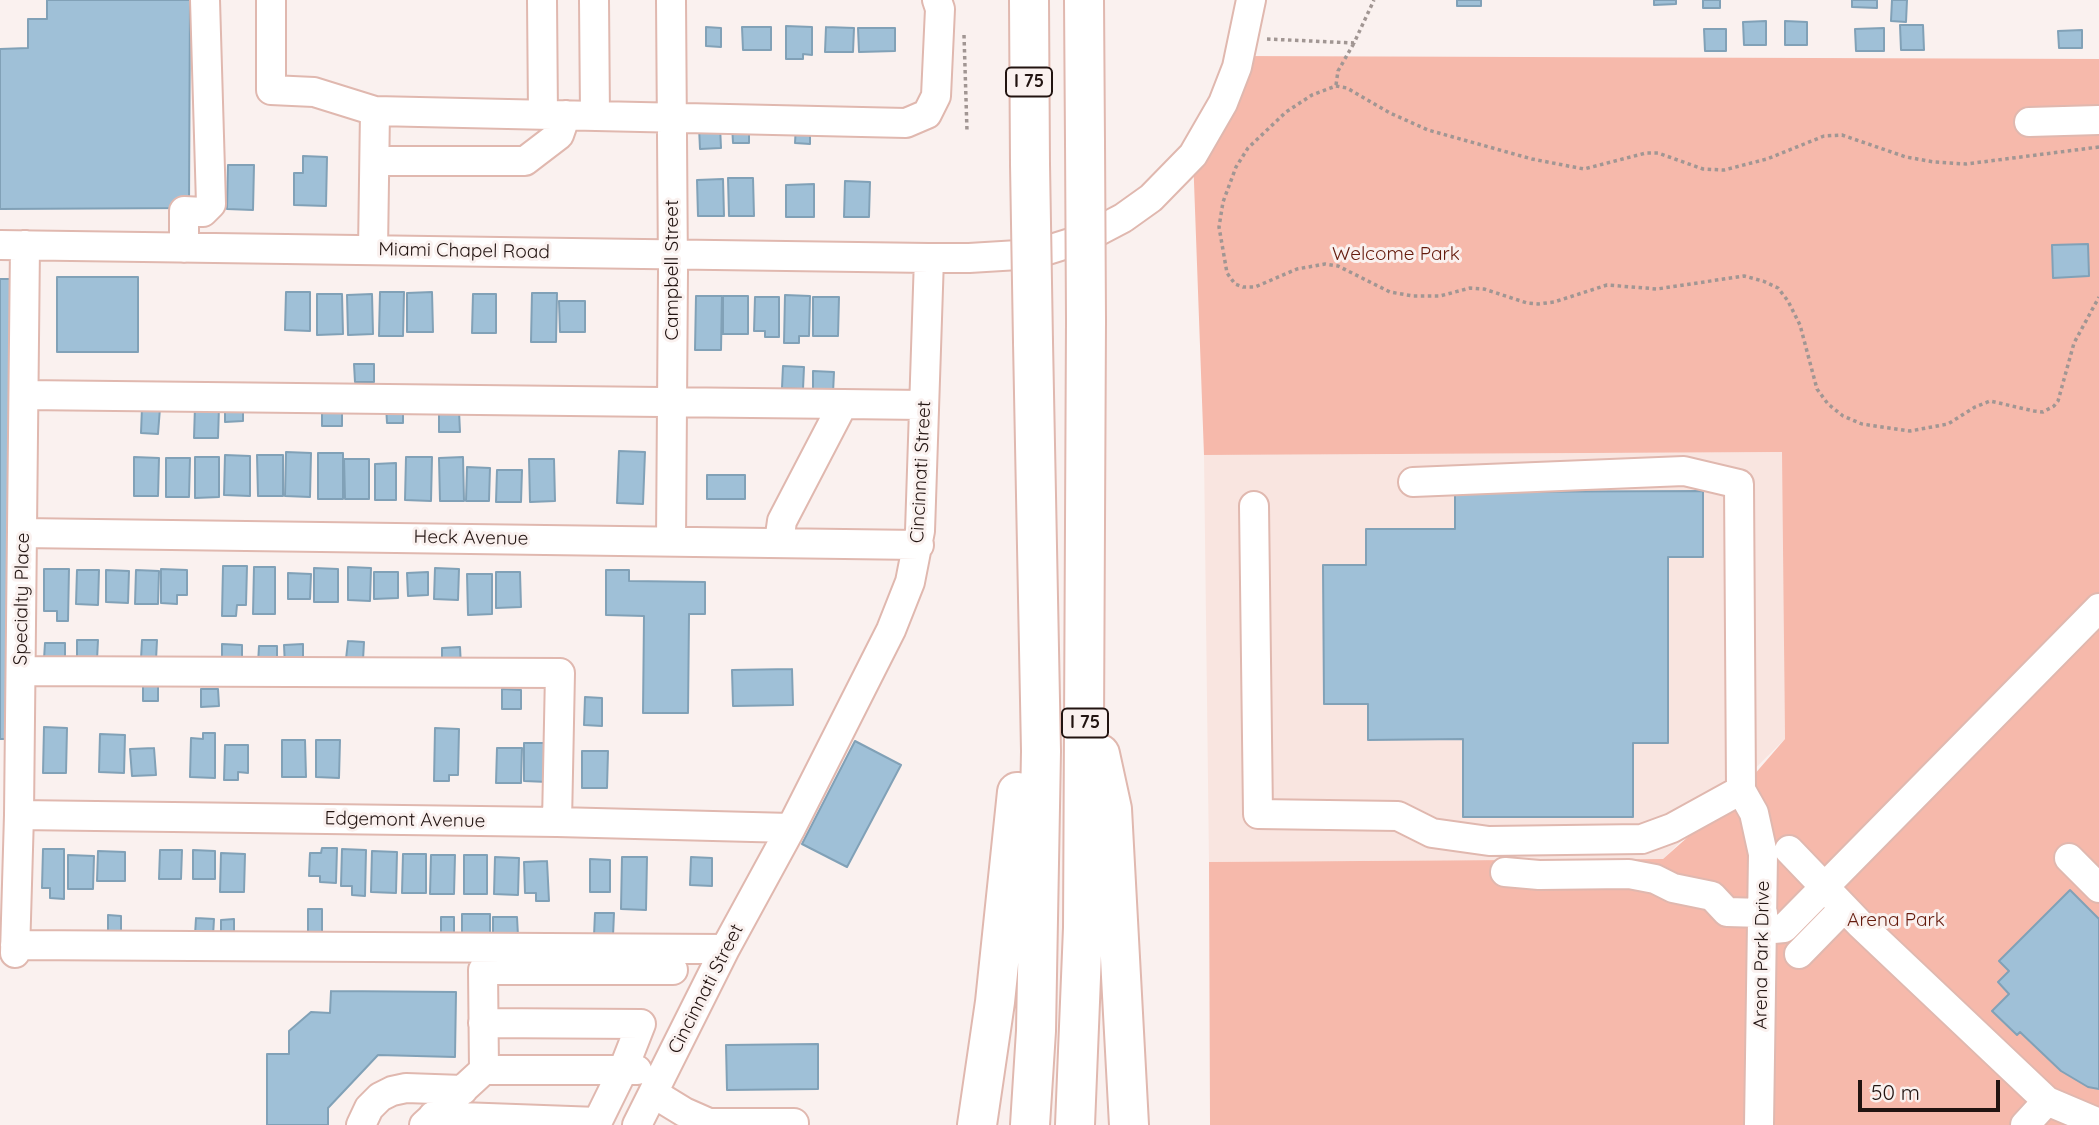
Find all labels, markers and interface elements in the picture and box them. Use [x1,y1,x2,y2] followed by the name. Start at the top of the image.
[1006,68,1052,96] road number: I 75
[661,200,683,340] street label: Campbell Street
[378,238,550,264] street label: Miami Chapel Road
[1332,243,1460,265] park label: Welcome Park
[906,400,936,544] street label: Cincinnati Street
[414,526,528,550] street label: Heck Avenue
[9,532,35,666] street label: Specialty Place
[1062,708,1108,738] road number: I 75
[324,807,486,833] street label: Edgemont Avenue
[1749,880,1775,1030] street label: Arena Park Drive
[1847,909,1945,931] park label: Arena Park
[664,920,748,1058] street label: Cincinnati Street
[1861,1066,2003,1110] scale bar
[1871,1079,1920,1105] text: 50 m

